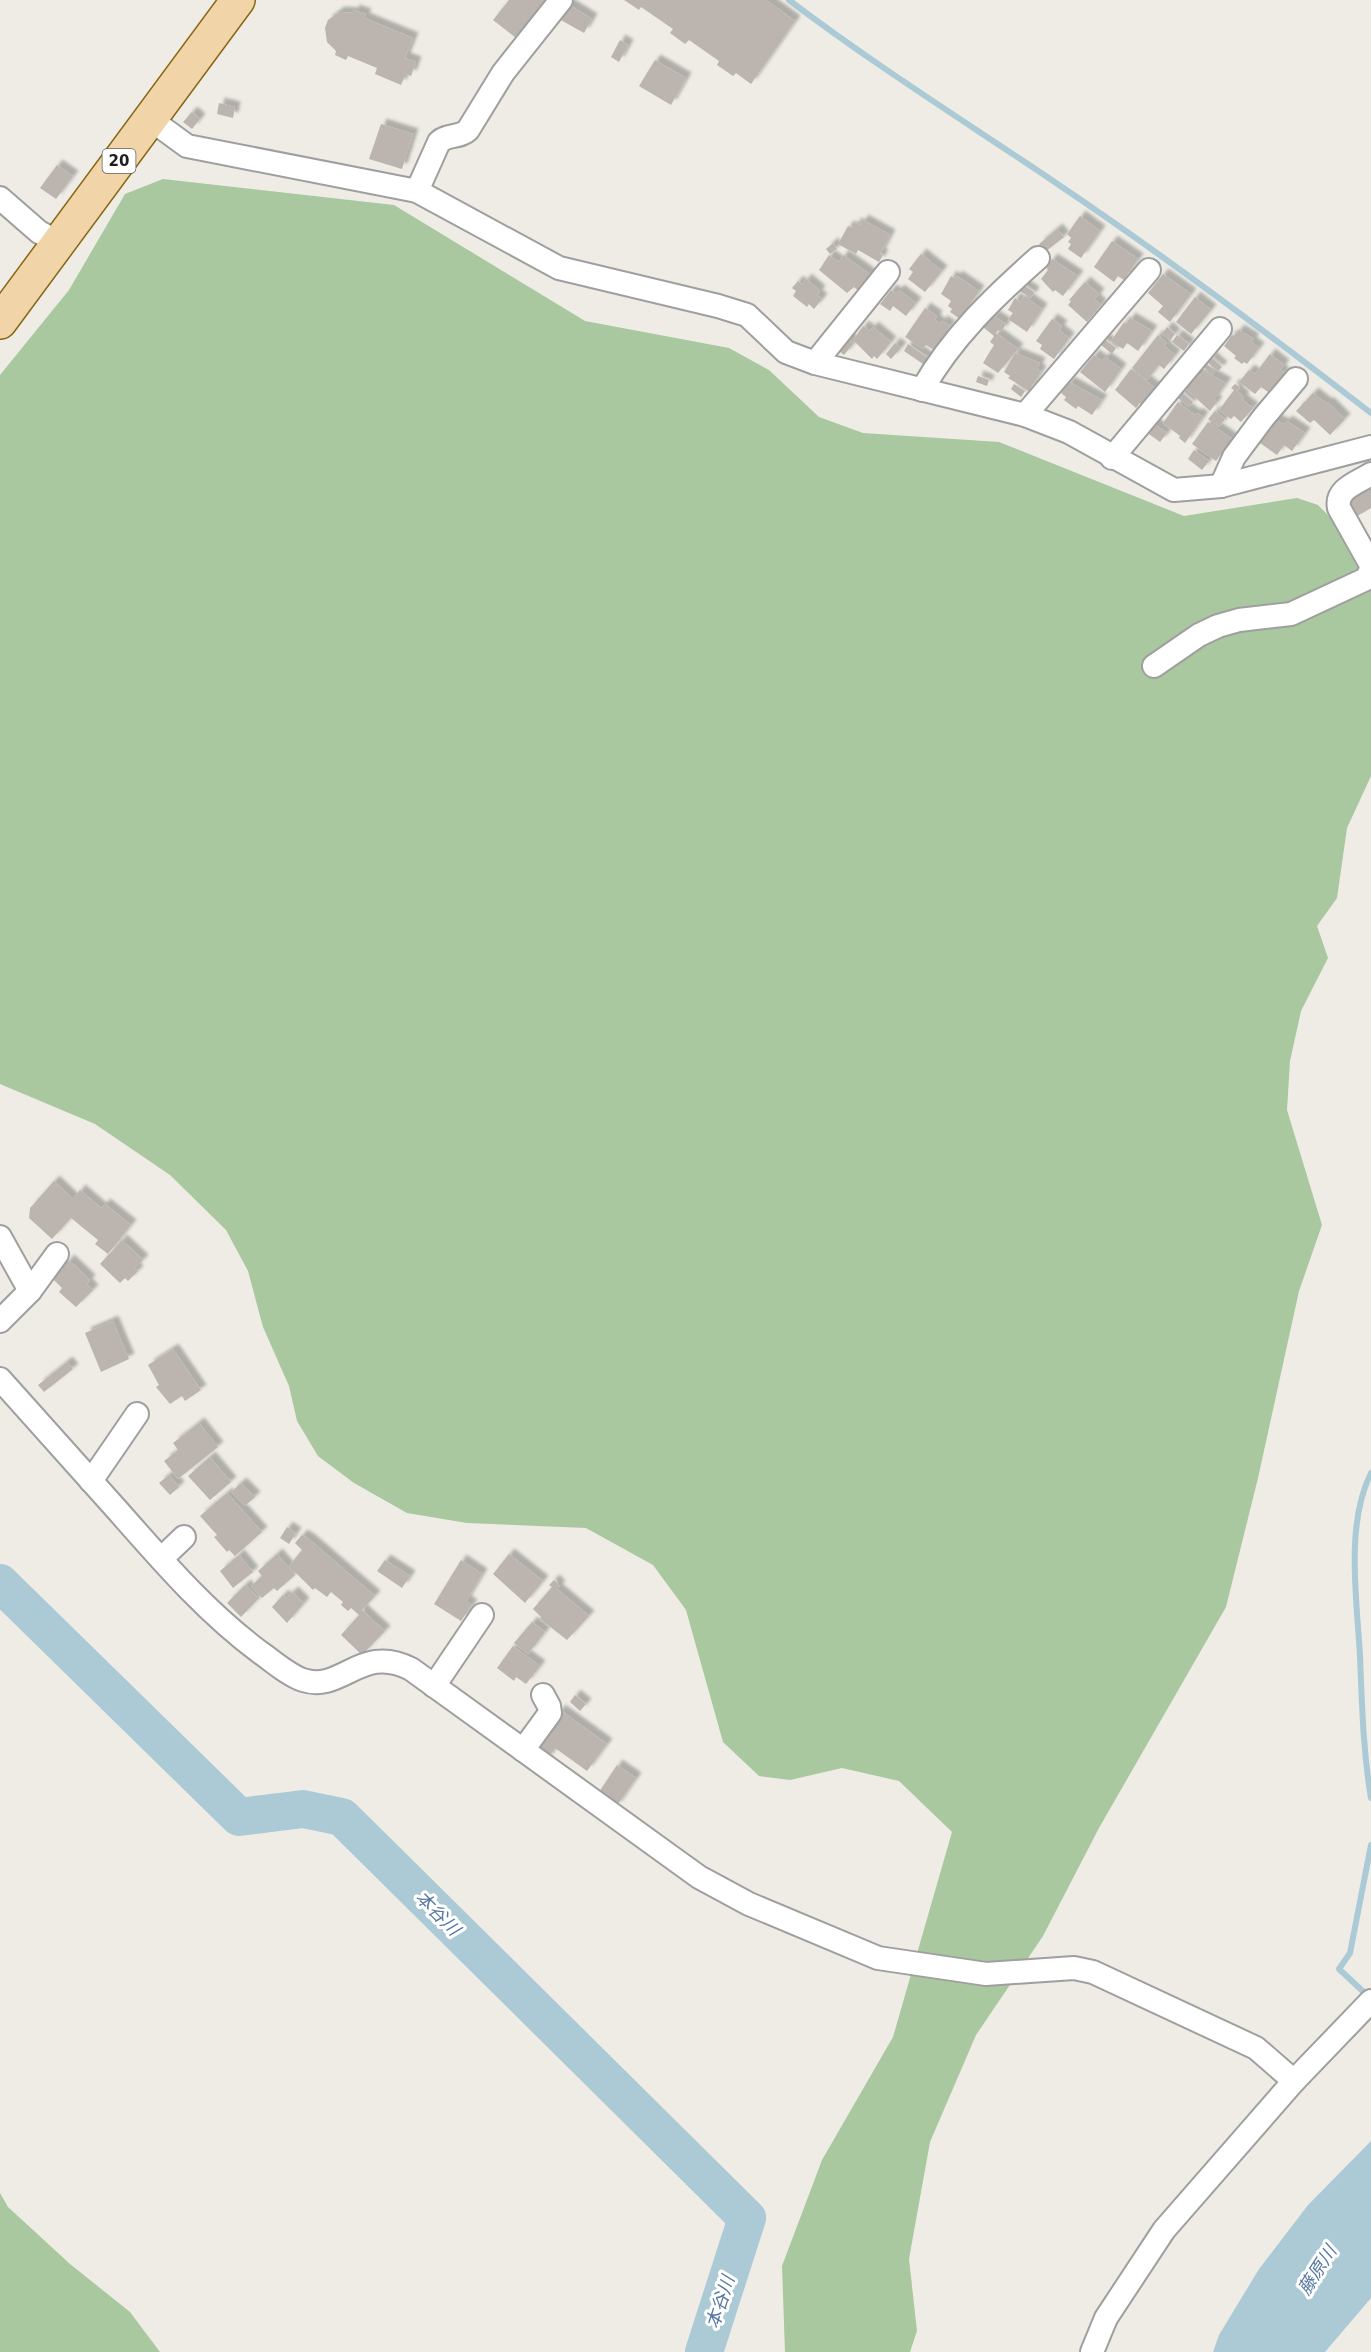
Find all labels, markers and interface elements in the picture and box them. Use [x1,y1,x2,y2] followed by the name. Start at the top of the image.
[102,149,136,173] road number: 20
[411,1886,466,1941] water label: 本谷川
[1293,2240,1342,2298] water label: 藤原川
[702,2271,739,2331] water label: 本谷川

